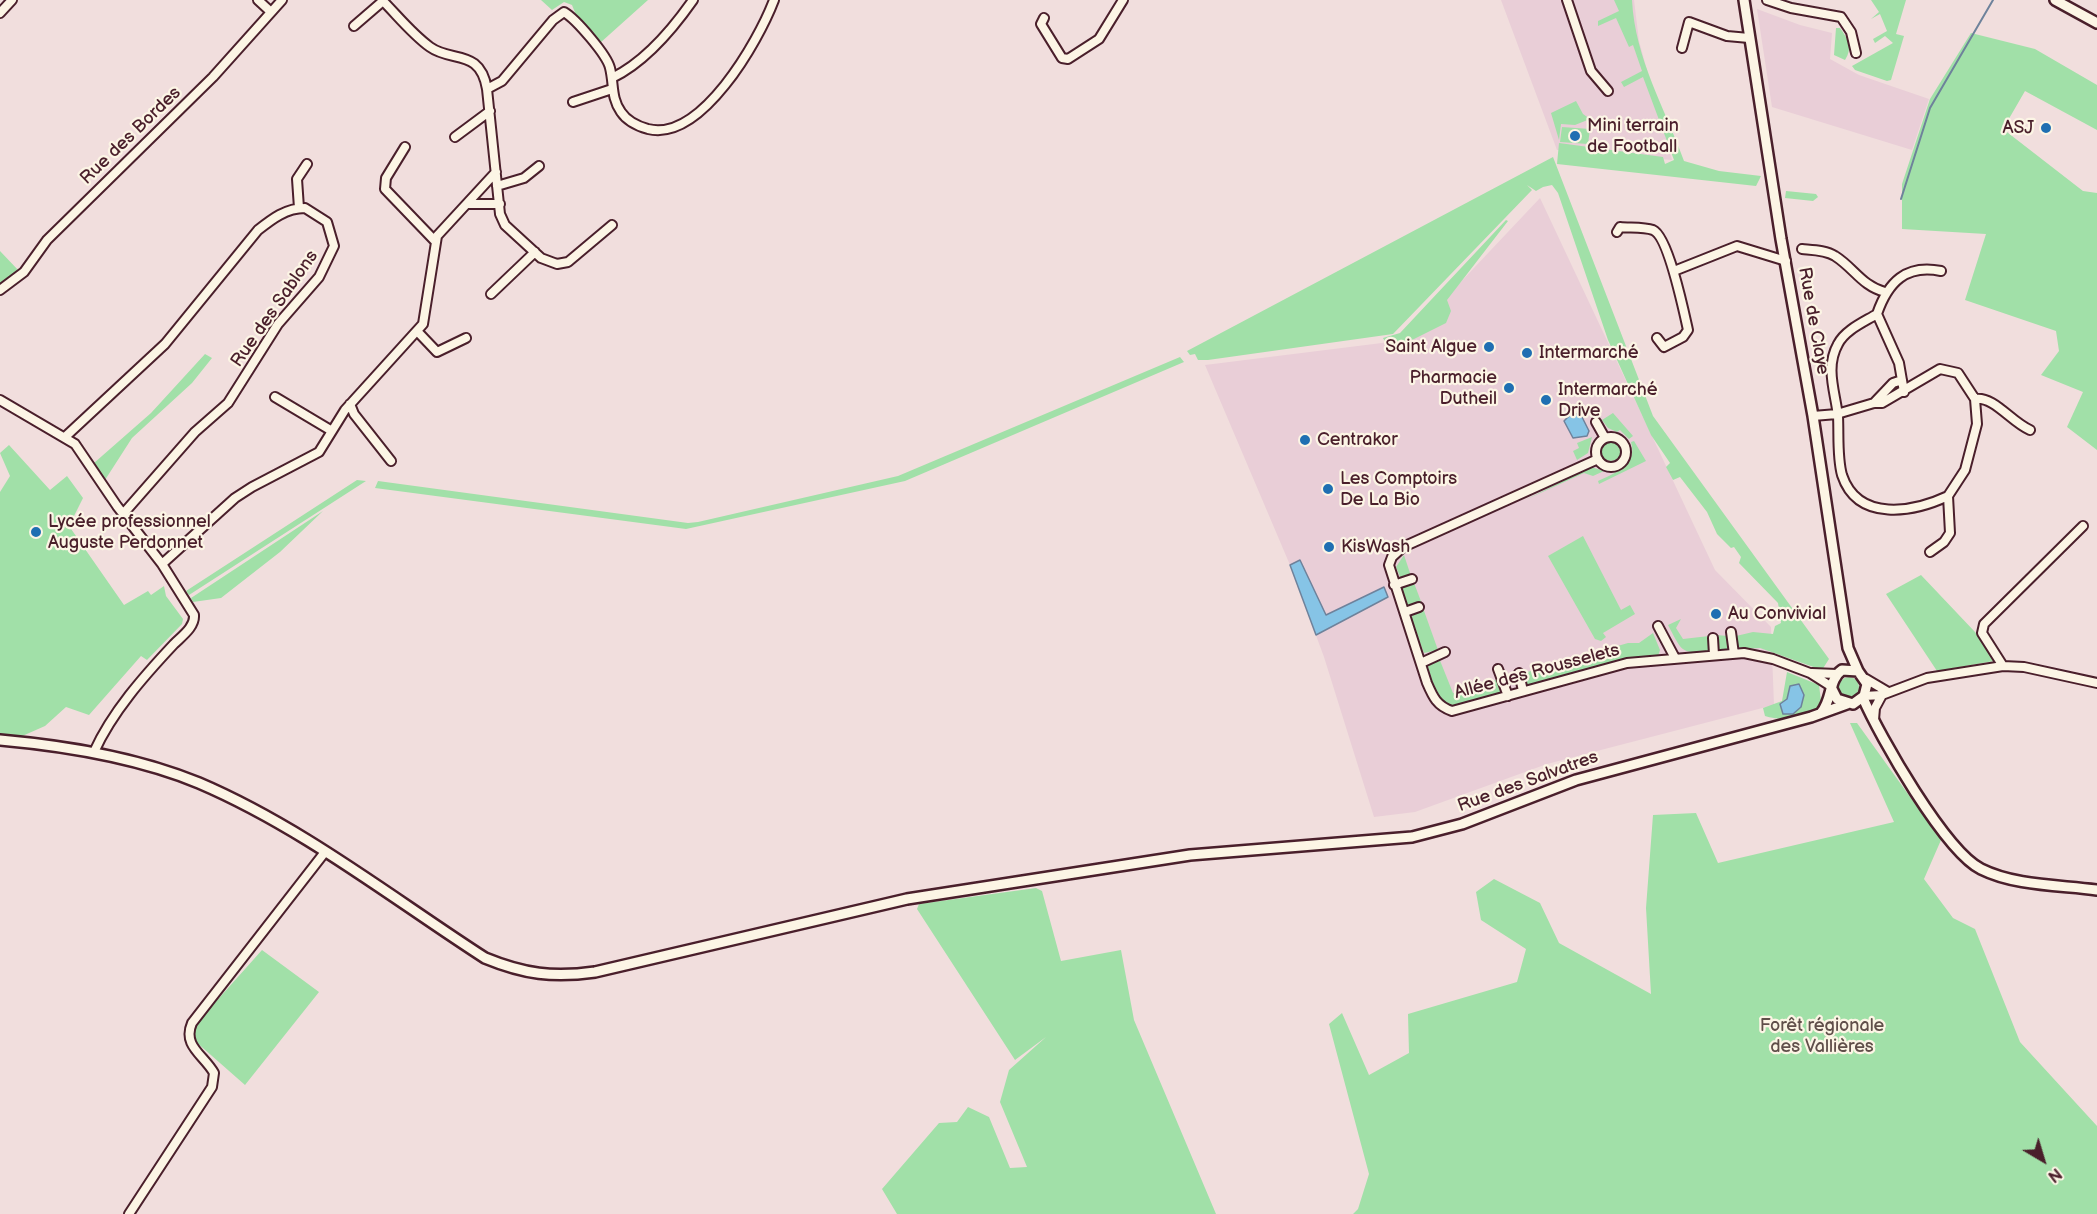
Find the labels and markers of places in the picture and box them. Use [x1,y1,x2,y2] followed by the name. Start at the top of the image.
[1587,115,1679,158] place label: Mini terrain de Football
[2002,117,2034,139] place label: ASJ
[2039,121,2053,135] marker: ASJ
[1568,129,1582,143] marker: Mini terrain de Football
[1385,336,1477,358] place label: Saint Algue
[1482,340,1496,354] marker: Saint Algue
[1539,342,1638,364] place label: Intermarché
[1520,346,1534,360] marker: Intermarché
[1410,367,1497,410] place label: Pharmacie Dutheil
[1558,379,1657,422] place label: Intermarché Drive
[1502,381,1516,395] marker: Pharmacie Dutheil
[1539,393,1553,407] marker: Intermarché Drive
[1317,429,1398,451] place label: Centrakor
[1298,433,1312,447] marker: Centrakor
[1340,468,1457,510] place label: Les Comptoirs De La Bio
[1321,482,1335,496] marker: Les Comptoirs De La Bio
[48,511,211,554] place label: Lycée professionnel Auguste Perdonnet
[29,525,43,539] marker: Lycée professionnel Auguste Perdonnet
[1341,536,1410,558] place label: KisWash
[1322,540,1336,554] marker: KisWash
[1728,603,1826,625] place label: Au Convivial
[1709,607,1723,621] marker: Au Convivial

